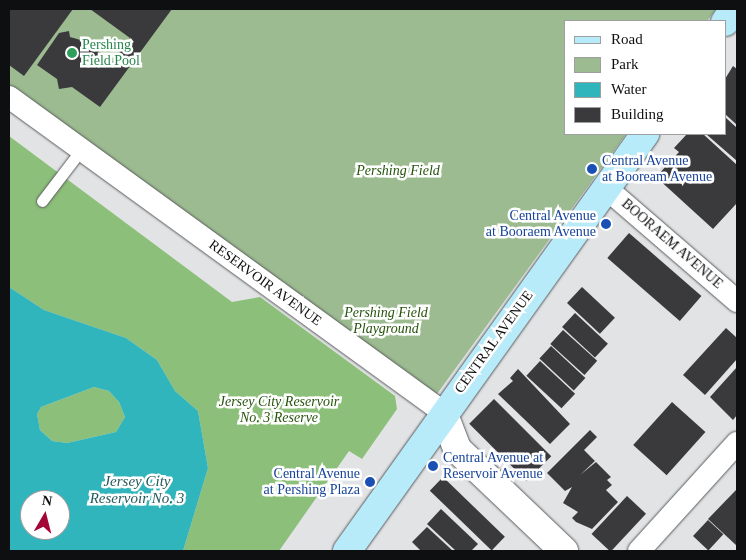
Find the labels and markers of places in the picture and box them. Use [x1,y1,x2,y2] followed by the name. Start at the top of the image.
[82,37,140,70] place label: Pershing Field Pool
[66,47,78,59] marker: Pershing Field Pool
[602,153,713,186] place label: Central Avenue at Booream Avenue
[586,163,598,175] marker: Central Avenue at Booream Avenue
[485,208,596,240] place label: Central Avenue at Booraem Avenue
[600,218,612,230] marker: Central Avenue at Booraem Avenue
[443,450,544,482] place label: Central Avenue at Reservoir Avenue
[427,460,439,472] marker: Central Avenue at Reservoir Avenue
[264,466,360,498] place label: Central Avenue at Pershing Plaza
[364,476,376,488] marker: Central Avenue at Pershing Plaza

